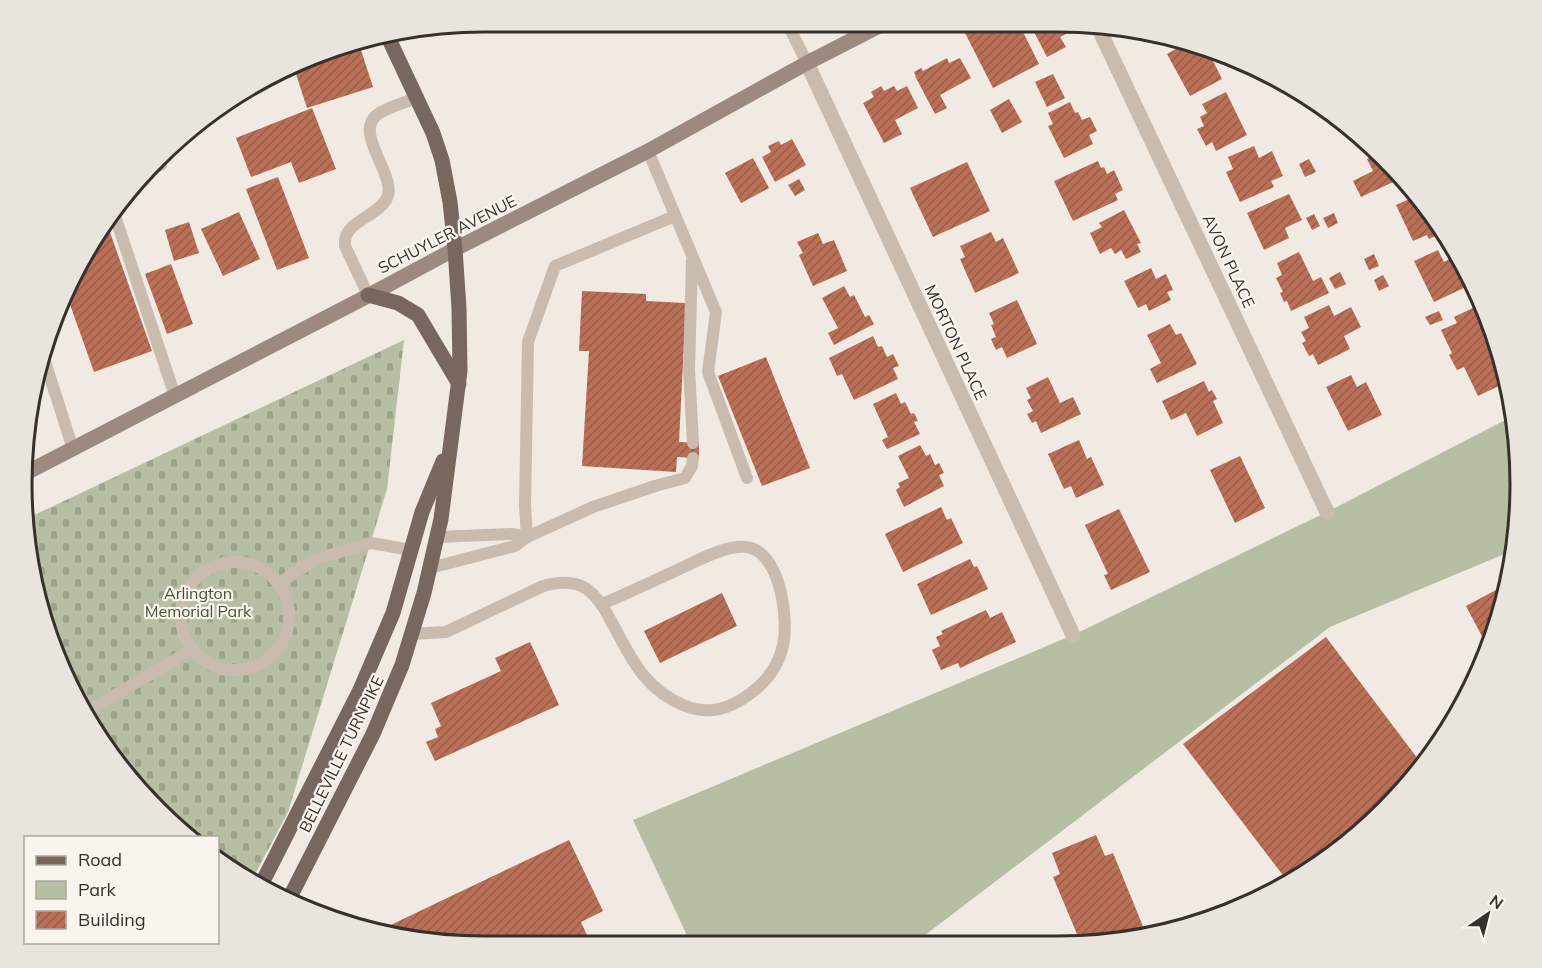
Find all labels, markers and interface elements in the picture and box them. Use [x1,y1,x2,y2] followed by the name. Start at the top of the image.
[374,190,520,278] street label: SCHUYLER AVENUE
[1199,211,1259,311] street label: AVON PLACE
[921,281,991,403] street label: MORTON PLACE
[145,583,252,621] park label: Arlington Memorial Park
[294,672,388,836] street label: BELLEVILLE TURNPIKE
[24,836,219,944] legend
[78,848,122,871] text: Road
[78,878,117,901] text: Park
[1458,884,1518,944] north arrow
[1486,890,1507,913] text: N
[78,908,146,931] text: Building

